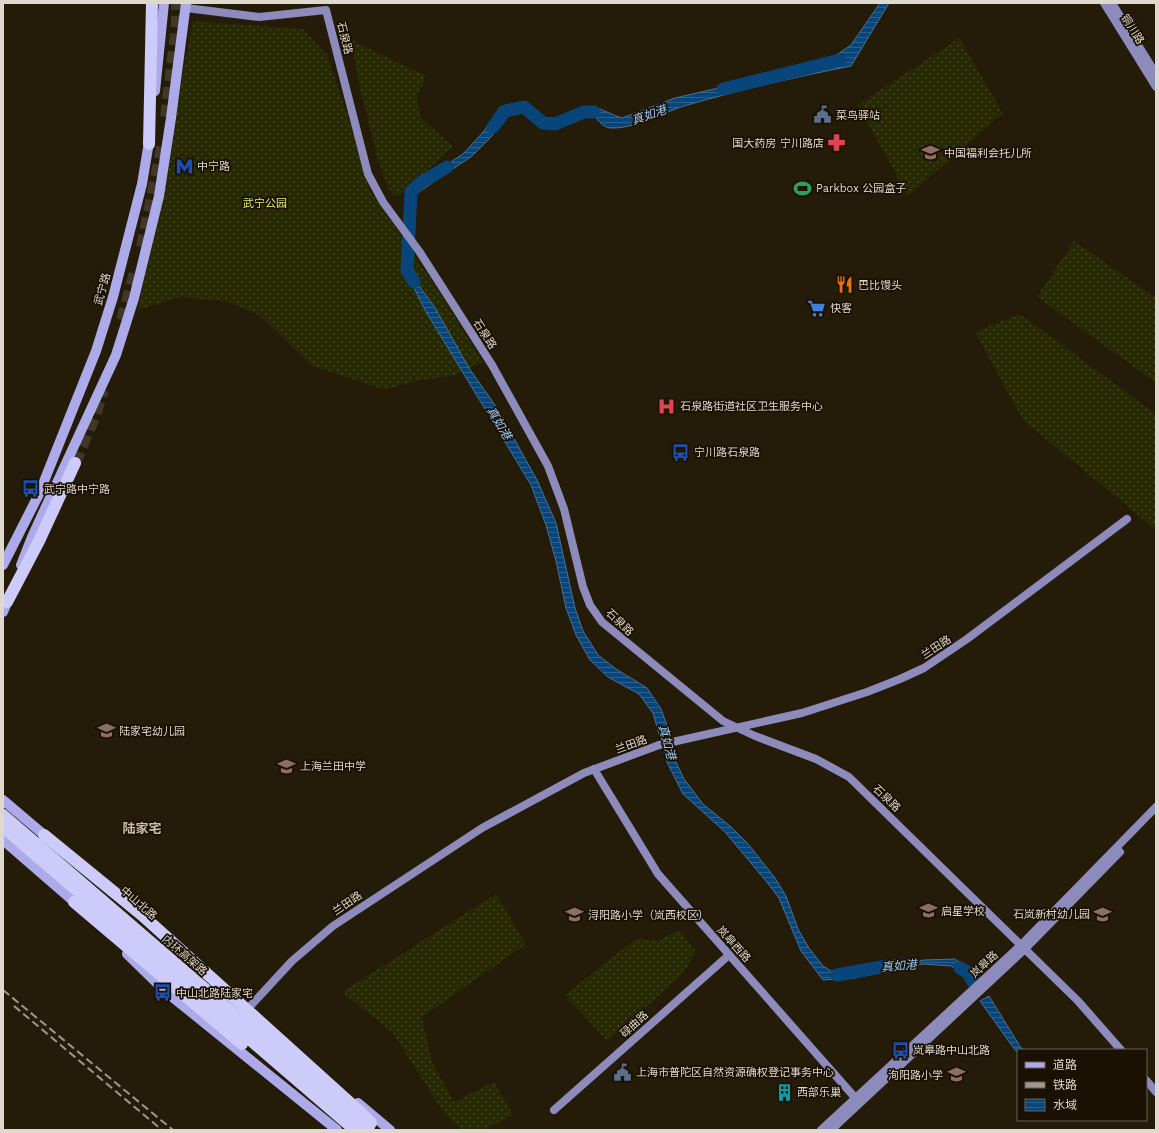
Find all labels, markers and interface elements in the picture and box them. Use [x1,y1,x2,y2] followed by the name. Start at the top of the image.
[1118,12,1147,47] street label: 铜川路
[334,21,355,56] street label: 石泉路
[630,102,670,127] water label: 真如港
[813,105,833,125] public building icon: 菜鸟驿站
[836,109,880,122] place label: 菜鸟驿站
[827,133,847,153] pharmacy icon: 国大药房 宁川路店
[732,137,824,150] place label: 国大药房 宁川路店
[921,143,941,163] school or university icon: 中国福利会托儿所
[944,147,1032,160] place label: 中国福利会托儿所
[174,156,194,176] metro station icon: 中宁路
[197,160,230,173] place label: 中宁路
[793,178,813,198] sports icon: Parkbox 公园盒子
[816,182,906,195] place label: Parkbox 公园盒子
[243,197,287,210] park label: 武宁公园
[92,271,113,307] street label: 武宁路
[835,275,855,295] restaurant icon: 巴比馒头
[858,279,902,292] place label: 巴比馒头
[807,298,827,318] supermarket icon: 快客
[830,302,852,315] place label: 快客
[470,317,499,352] street label: 石泉路
[657,396,677,416] hospital icon: 石泉路街道社区卫生服务中心
[680,400,823,413] place label: 石泉路街道社区卫生服务中心
[484,404,515,444] water label: 真如港
[671,442,691,462] bus stop icon: 宁川路石泉路
[694,446,760,459] place label: 宁川路石泉路
[21,479,41,499] bus stop icon: 武宁路中宁路
[44,483,110,496] place label: 武宁路中宁路
[603,606,636,638] street label: 石泉路
[919,633,954,662] street label: 兰田路
[96,721,116,741] school or university icon: 陆家宅幼儿园
[656,723,679,763] water label: 真如港
[119,725,185,738] place label: 陆家宅幼儿园
[613,733,649,756] street label: 兰田路
[277,756,297,776] school or university icon: 上海兰田中学
[300,760,366,773] place label: 上海兰田中学
[870,782,903,814] street label: 石泉路
[122,821,162,836] district label: 陆家宅
[118,884,160,923] street label: 中山北路
[330,889,365,918] street label: 兰田路
[918,901,938,921] school or university icon: 启星学校
[1093,904,1113,924] school or university icon: 石岚新村幼儿园
[565,905,585,925] school or university icon: 浔阳路小学（岚西校区）
[941,905,985,918] place label: 启星学校
[1013,908,1090,921] place label: 石岚新村幼儿园
[588,909,709,922] place label: 浔阳路小学（岚西校区）
[714,924,753,965] street label: 岚皋西路
[160,932,210,978] street label: 内环高架路
[968,948,1001,980] street label: 岚皋路
[880,957,920,975] water label: 真如港
[153,983,173,1003] bus stop icon: 中山北路陆家宅
[176,987,253,1000] place label: 中山北路陆家宅
[618,1009,651,1040] street label: 碌曲路
[890,1040,910,1060] bus stop icon: 岚皋路中山北路
[913,1044,990,1057] place label: 岚皋路中山北路
[1017,1049,1147,1121] legend
[1053,1058,1077,1072] text: 道路
[613,1062,633,1082] public building icon: 上海市普陀区自然资源确权登记事务中心
[946,1065,966,1085] school or university icon: 洵阳路小学
[636,1066,834,1079] place label: 上海市普陀区自然资源确权登记事务中心
[888,1069,943,1082] place label: 洵阳路小学
[1053,1078,1077,1092] text: 铁路
[774,1082,794,1102] building icon: 西部乐巢
[797,1086,841,1099] place label: 西部乐巢
[1053,1098,1077,1112] text: 水域

